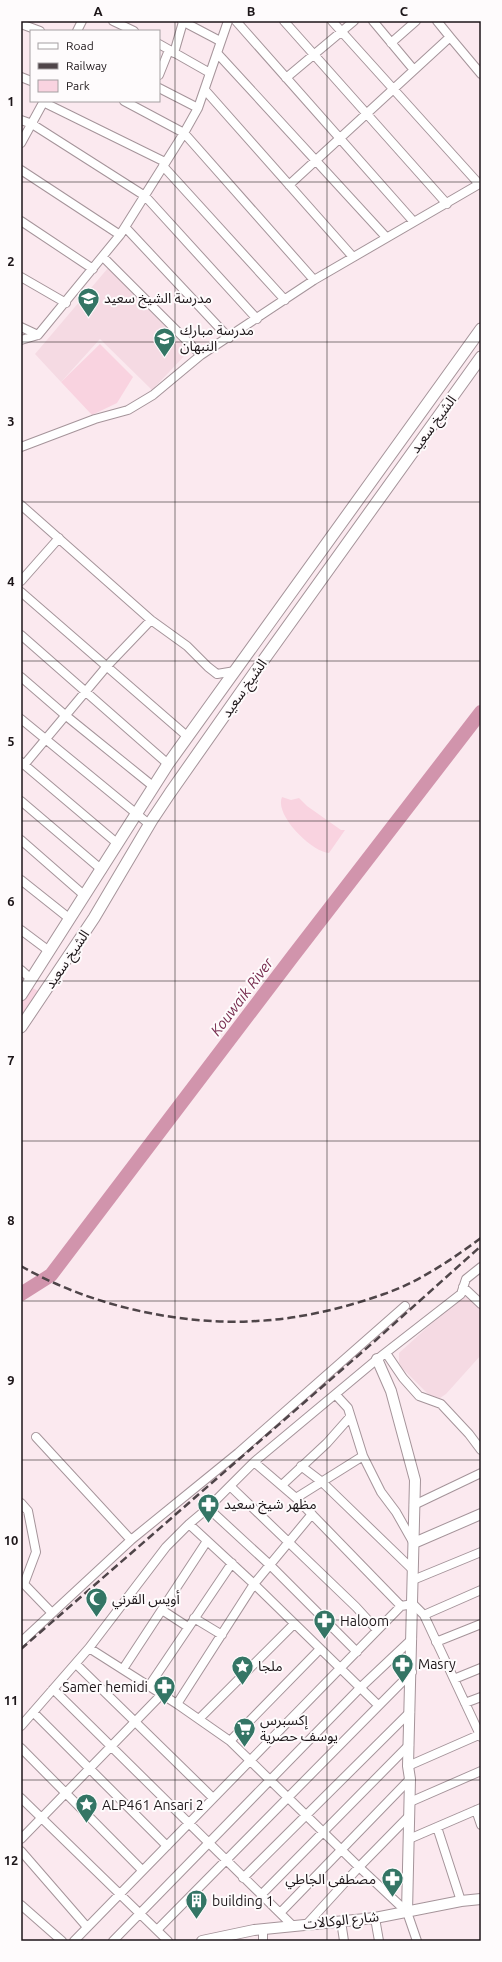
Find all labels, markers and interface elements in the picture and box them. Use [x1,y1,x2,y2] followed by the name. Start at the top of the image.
[93,4,103,18] text: A
[247,4,256,18] text: B
[400,4,409,18] text: C
[30,30,160,102] legend
[66,39,94,52] text: Road
[66,59,107,72] text: Railway
[66,79,90,92] text: Park
[7,94,15,108] text: 1
[7,254,15,268] text: 2
[75,285,101,318] school or university icon: مدرسة الشيخ سعيد
[104,290,212,309] place label: مدرسة الشيخ سعيد
[180,322,254,355] place label: مدرسة مبارك النبهان
[152,325,178,358] school or university icon: مدرسة مبارك النبهان
[407,392,462,458] street label: الشيخ سعيد
[7,414,15,428] text: 3
[7,574,15,588] text: 4
[218,656,272,722] street label: الشيخ سعيد
[7,734,15,748] text: 5
[7,894,15,908] text: 6
[42,927,95,993] street label: الشيخ سعيد
[207,953,277,1039] water label: Kouwaik River
[7,1053,15,1067] text: 7
[7,1213,15,1227] text: 8
[7,1373,15,1387] text: 9
[195,1491,221,1524] pharmacy icon: مظهر شيخ سعيد
[224,1496,317,1515] place label: مظهر شيخ سعيد
[4,1533,18,1547] text: 10
[83,1586,109,1619] mosque icon: أويس القرني
[112,1590,180,1610] place label: أويس القرني
[311,1608,337,1641] pharmacy icon: Haloom
[340,1613,389,1629] place label: Haloom
[390,1651,416,1684] pharmacy icon: Masry
[230,1653,256,1686] place icon: ملجا
[418,1656,456,1672] place label: Masry
[258,1658,283,1674] place label: ملجا
[151,1674,177,1707] pharmacy icon: Samer hemidi
[62,1679,148,1695] place label: Samer hemidi
[4,1693,18,1707] text: 11
[260,1712,338,1745] place label: إكسبرس يوسف حصرية
[232,1715,258,1748] supermarket icon: إكسبرس يوسف حصرية
[73,1792,99,1825] place icon: ALP461 Ansari 2
[102,1797,204,1813] place label: ALP461 Ansari 2
[4,1853,18,1867] text: 12
[379,1866,405,1899] pharmacy icon: مصطفى الجاطي
[285,1871,376,1890] place label: مصطفى الجاطي
[183,1888,209,1921] building icon: building 1
[212,1893,274,1909] place label: building 1
[302,1908,380,1935] street label: شارع الوكالات

